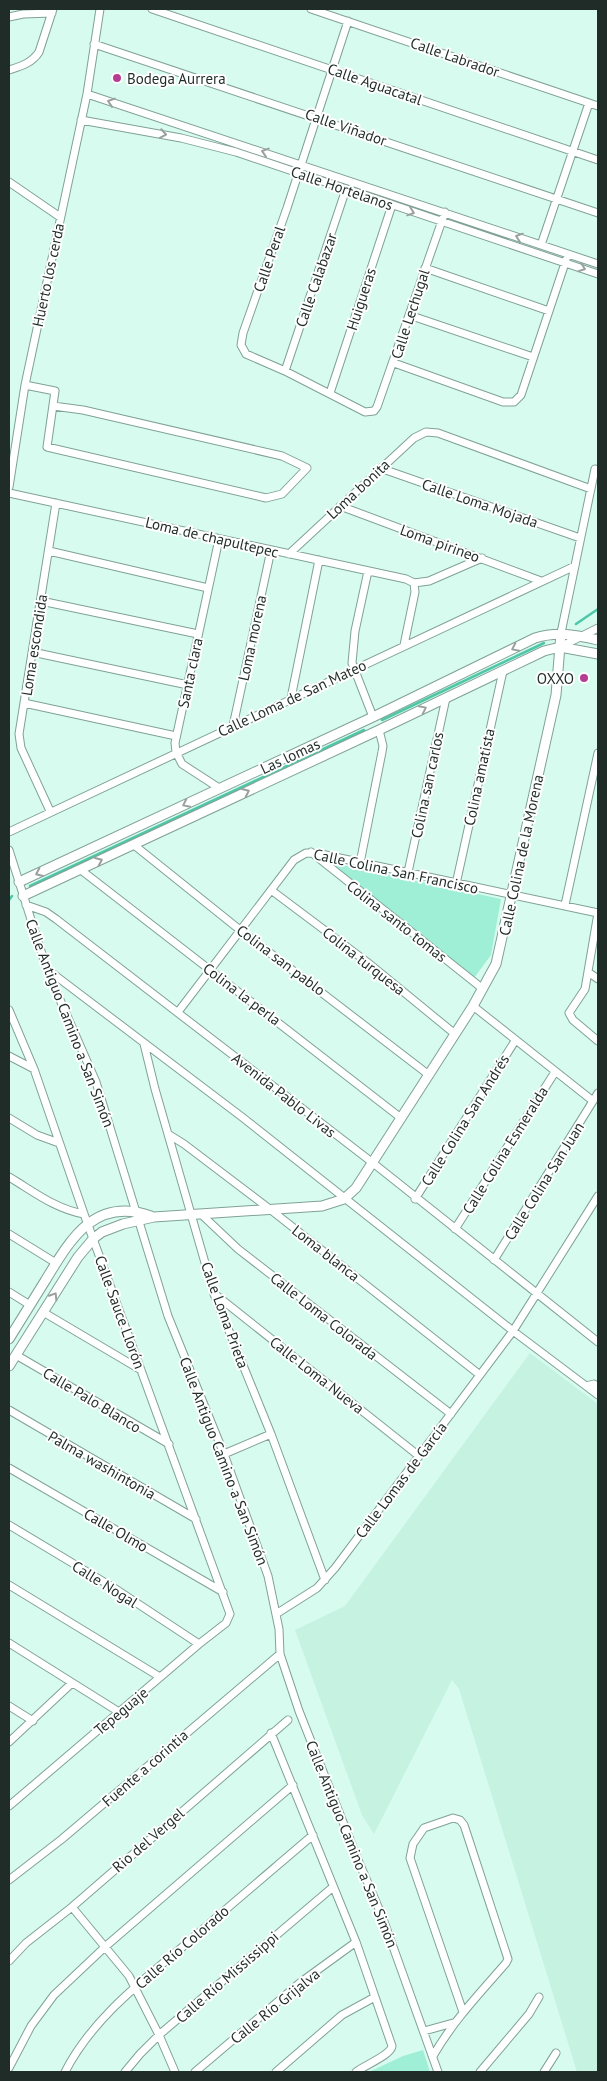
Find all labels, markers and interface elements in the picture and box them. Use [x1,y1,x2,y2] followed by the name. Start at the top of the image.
[408,33,502,81] street label: Calle Labrador
[325,59,425,109] street label: Calle Aguacatal
[127,69,226,88] place label: Bodega Aurrera
[111,72,123,84] marker: Bodega Aurrera
[107,97,116,107] one-way arrow
[303,104,389,150] street label: Calle Viñador
[159,129,168,139] one-way arrow
[262,148,270,158] one-way arrow
[288,162,396,214] street label: Calle Hortelanos
[407,206,415,216] one-way arrow
[28,221,68,329] street label: Huerto los cerda
[249,223,289,294] street label: Calle Peral
[291,230,341,330] street label: Calle Calabazar
[515,233,524,243] one-way arrow
[577,263,586,273] one-way arrow
[342,265,380,333] street label: Huigueras
[387,266,434,361] street label: Calle Lechugal
[322,455,394,523] street label: Loma bonita
[419,474,541,532] street label: Calle Loma Mojada
[144,512,281,562] street label: Loma de chapultepec
[398,520,482,566] street label: Loma pirineo
[17,593,51,697] street label: Loma escondida
[234,593,270,683] street label: Loma morena
[173,636,207,710] street label: Santa clara
[512,642,521,652] one-way arrow
[215,655,369,741] street label: Calle Loma de San Mateo
[537,669,574,688] place label: OXXO
[578,672,590,684] marker: OXXO
[418,705,427,715] one-way arrow
[459,727,499,827] street label: Colina amatista
[406,730,448,840] street label: Colina san carlos
[257,734,323,778] street label: Las lomas
[495,773,547,937] street label: Calle Colina de la Morena
[241,788,250,799] one-way arrow
[182,798,191,808] one-way arrow
[312,844,480,898] street label: Calle Colina San Francisco
[94,857,103,868] one-way arrow
[35,867,44,877] one-way arrow
[343,876,451,966] street label: Colina santo tomas
[21,916,119,1130] street label: Calle Antiguo Camino a San Simón
[233,920,329,1000] street label: Colina san pablo
[319,923,409,999] street label: Colina turquesa
[199,959,285,1029] street label: Colina la perla
[228,1048,340,1142] street label: Avenida Pablo Livas
[417,1051,513,1189] street label: Calle Colina San Andrés
[458,1083,552,1217] street label: Calle Colina Esmeralda
[500,1118,588,1244] street label: Calle Colina San Juan
[288,1221,364,1285] street label: Loma blanca
[91,1253,149,1371] street label: Calle Sauce Llorón
[197,1259,253,1371] street label: Calle Loma Prieta
[266,1268,382,1364] street label: Calle Loma Colorada
[47,1292,57,1301] one-way arrow
[266,1332,368,1418] street label: Calle Loma Nueva
[175,1354,273,1568] street label: Calle Antiguo Camino a San Simón
[39,1363,145,1437] street label: Calle Palo Blanco
[351,1418,451,1542] street label: Calle Lomas de García
[45,1426,159,1504] street label: Palma washintonia
[81,1504,151,1556] street label: Calle Olmo
[69,1556,142,1612] street label: Calle Nogal
[90,1683,152,1739] street label: Tepeguaje
[98,1725,192,1811] street label: Fuente a corintia
[302,1738,402,1950] street label: Calle Antiguo Camino a San Simón
[108,1803,188,1876] street label: Rio del Vergel
[131,1901,233,1993] street label: Calle Río Colorado
[172,1927,282,2027] street label: Calle Río Mississippi
[226,1964,324,2048] street label: Calle Río Grijalva

